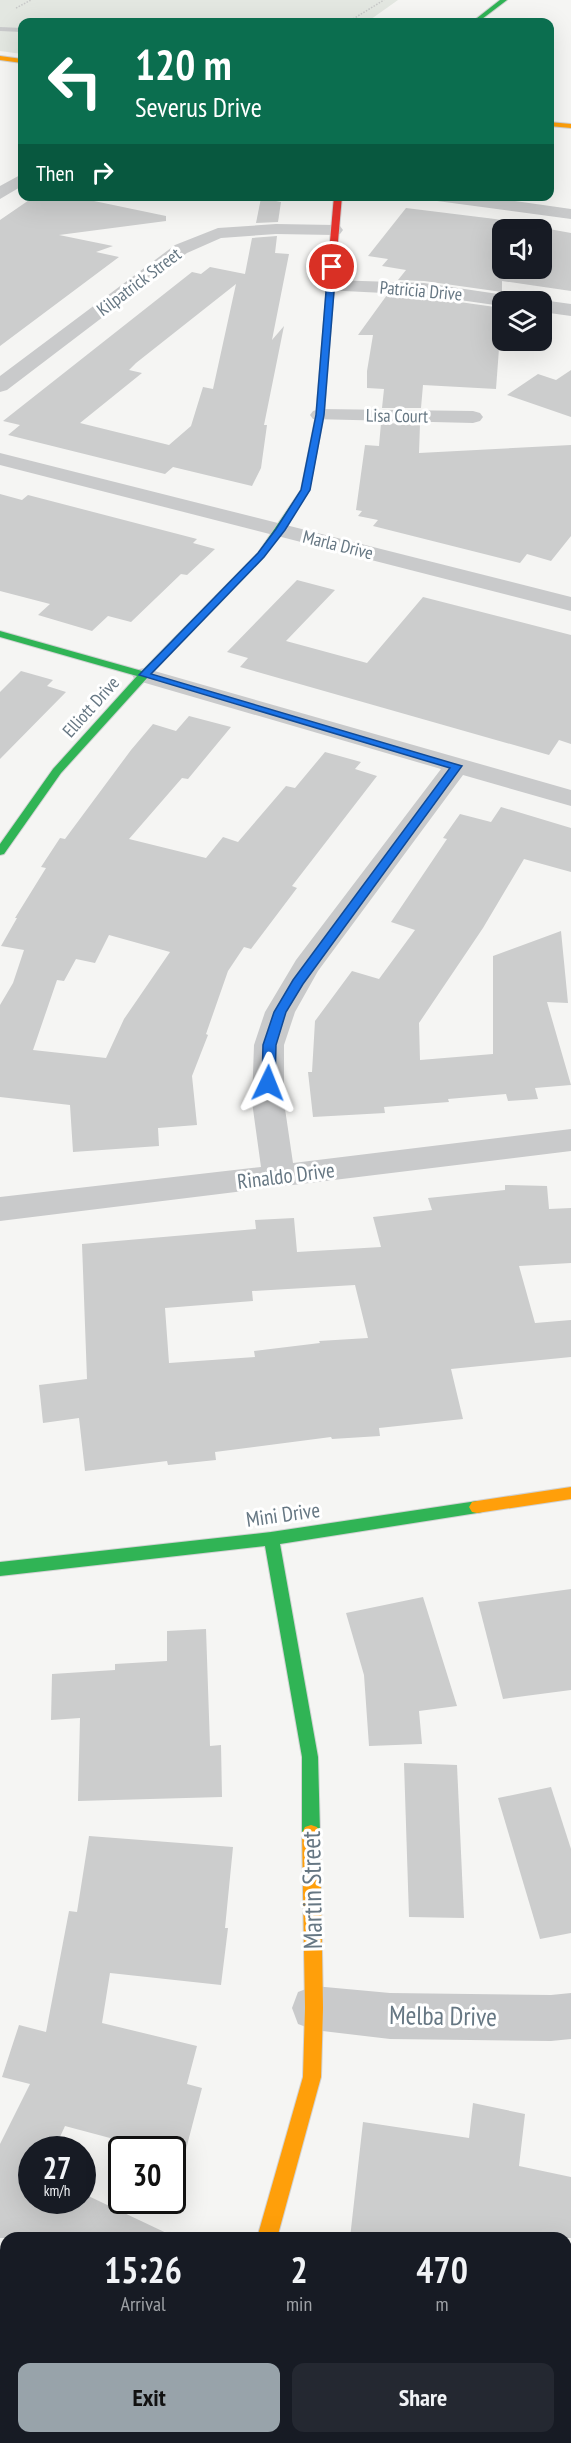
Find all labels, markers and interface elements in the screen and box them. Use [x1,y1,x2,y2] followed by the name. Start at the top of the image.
[135,37,232,92] text: 120 m
[36,42,114,120] icon: left
[135,90,262,124] text: Severus Drive
[86,156,119,189] icon: right
[36,159,74,187] text: Then
[492,219,552,351] map controls
[492,219,552,279] button: sound
[306,241,357,292] pin
[92,242,186,321] street label: Kilpatrick Street
[315,250,348,283] icon: arrive
[379,275,463,306] street label: Patricia Drive
[492,291,552,351] button: layers
[366,403,428,428] street label: Lisa Court
[301,525,376,564] street label: Marla Drive
[57,671,124,742] street label: Elliott Drive
[236,1051,300,1115] position arrow
[236,1156,336,1195] street label: Rinaldo Drive
[244,1496,322,1533] street label: Mini Drive
[294,1831,329,1949] street label: Martin Street
[389,1998,497,2033] street label: Melba Drive
[108,2136,186,2214] speed limit sign: 30
[43,2148,71,2187] text: 27
[44,2181,70,2200] text: km/h
[104,2246,182,2293] text: 15:26
[290,2246,308,2293] text: 2
[416,2246,468,2293] text: 470
[120,2291,166,2317] text: Arrival
[286,2291,312,2317] text: min
[436,2291,449,2317] text: m
[18,2363,280,2432] button: Exit
[292,2363,554,2432] button: Share

